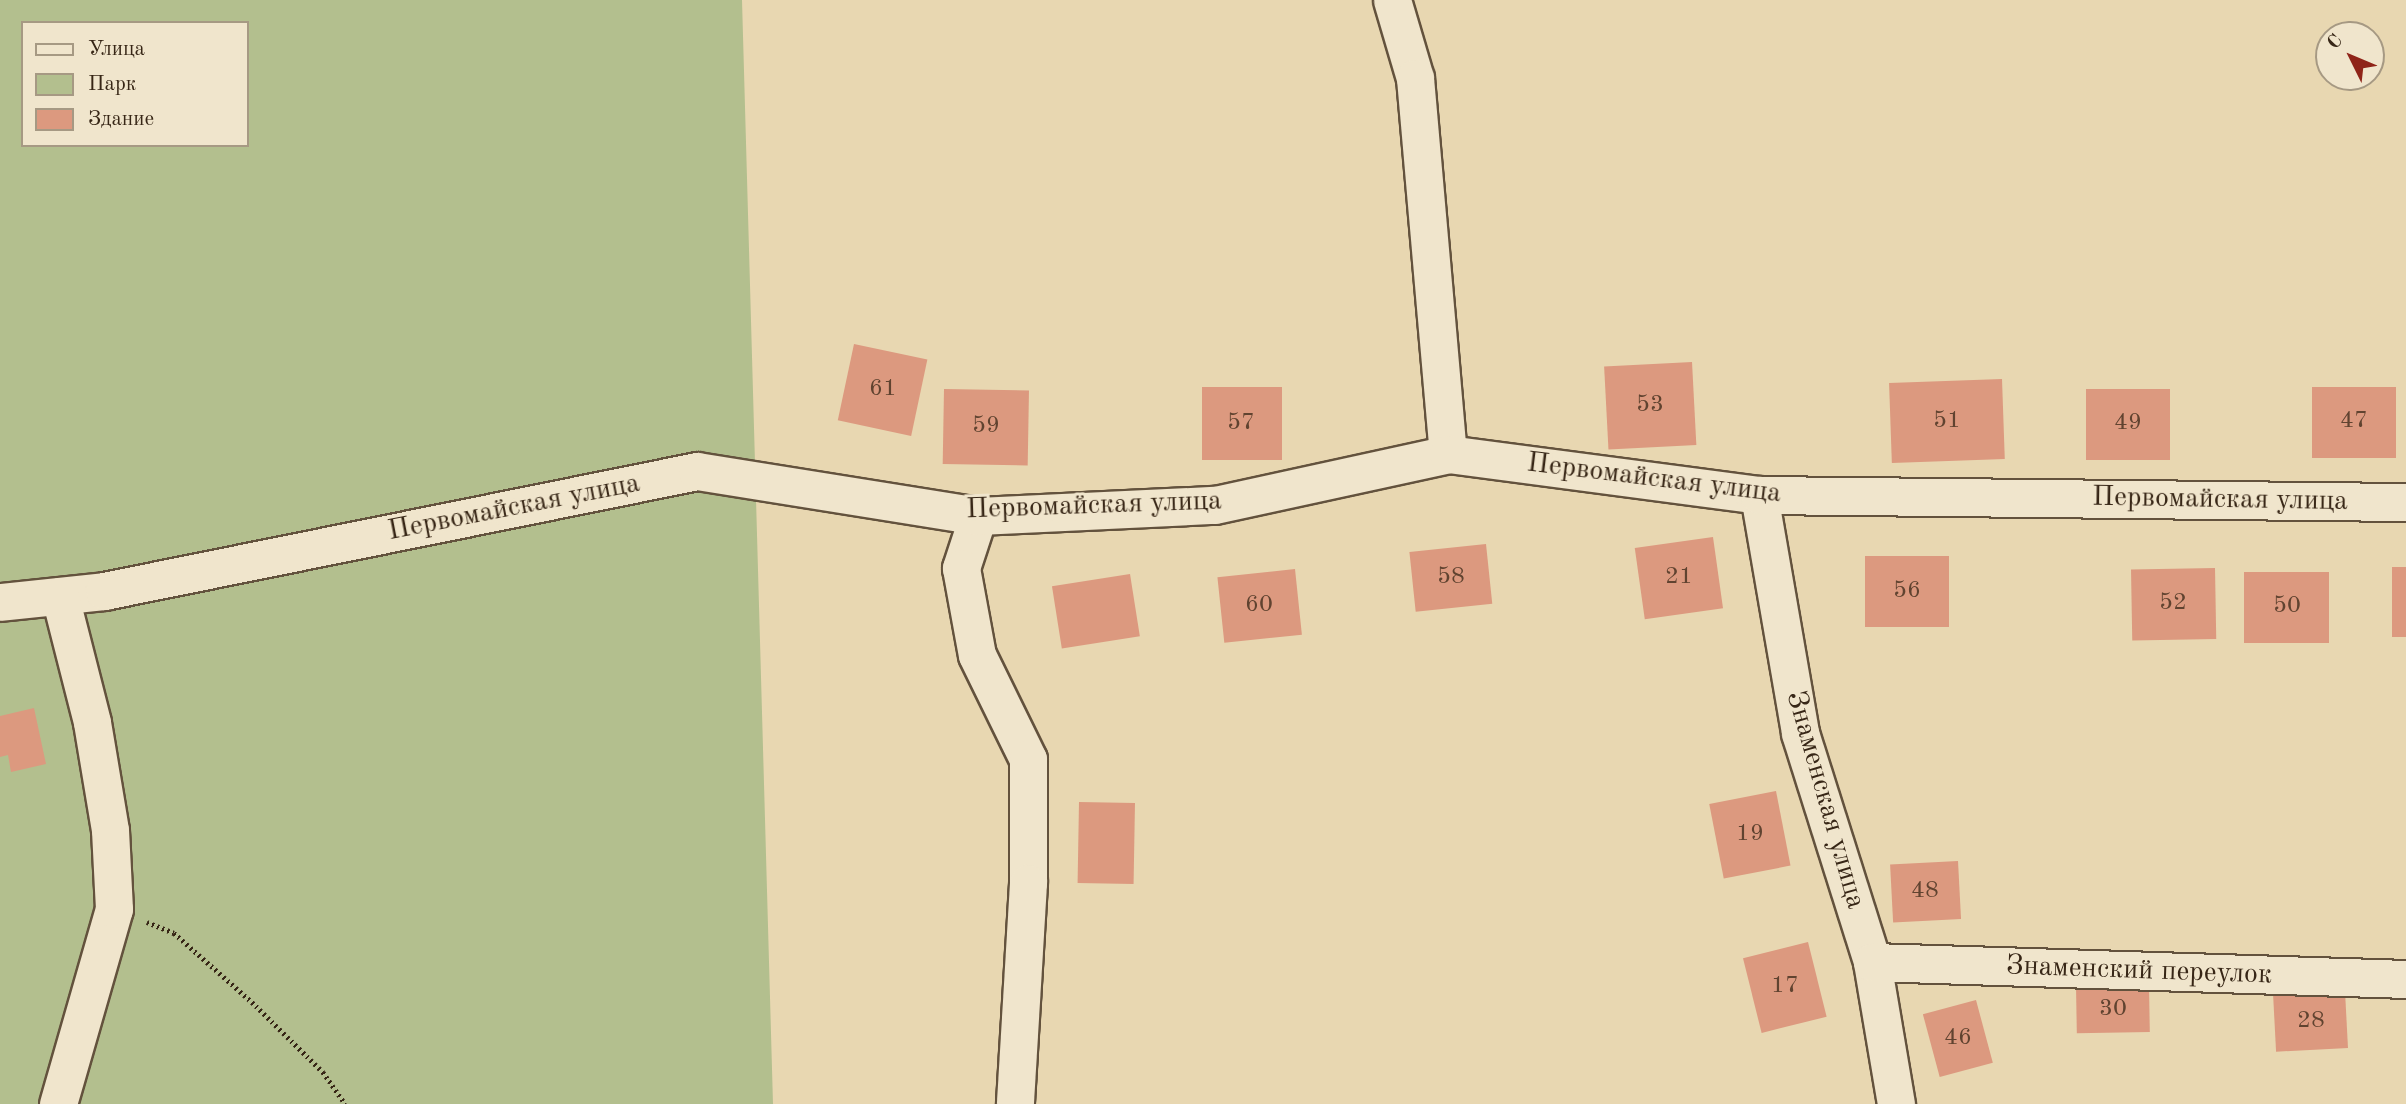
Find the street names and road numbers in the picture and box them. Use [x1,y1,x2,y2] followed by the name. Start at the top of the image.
[1525,447,1783,511] street label: Первомайская улица
[385,467,643,549] street label: Первомайская улица
[2092,481,2348,519] street label: Первомайская улица
[966,485,1222,527] street label: Первомайская улица
[1778,687,1872,913] street label: Знаменская улица
[2005,950,2273,992] street label: Знаменский переулок

